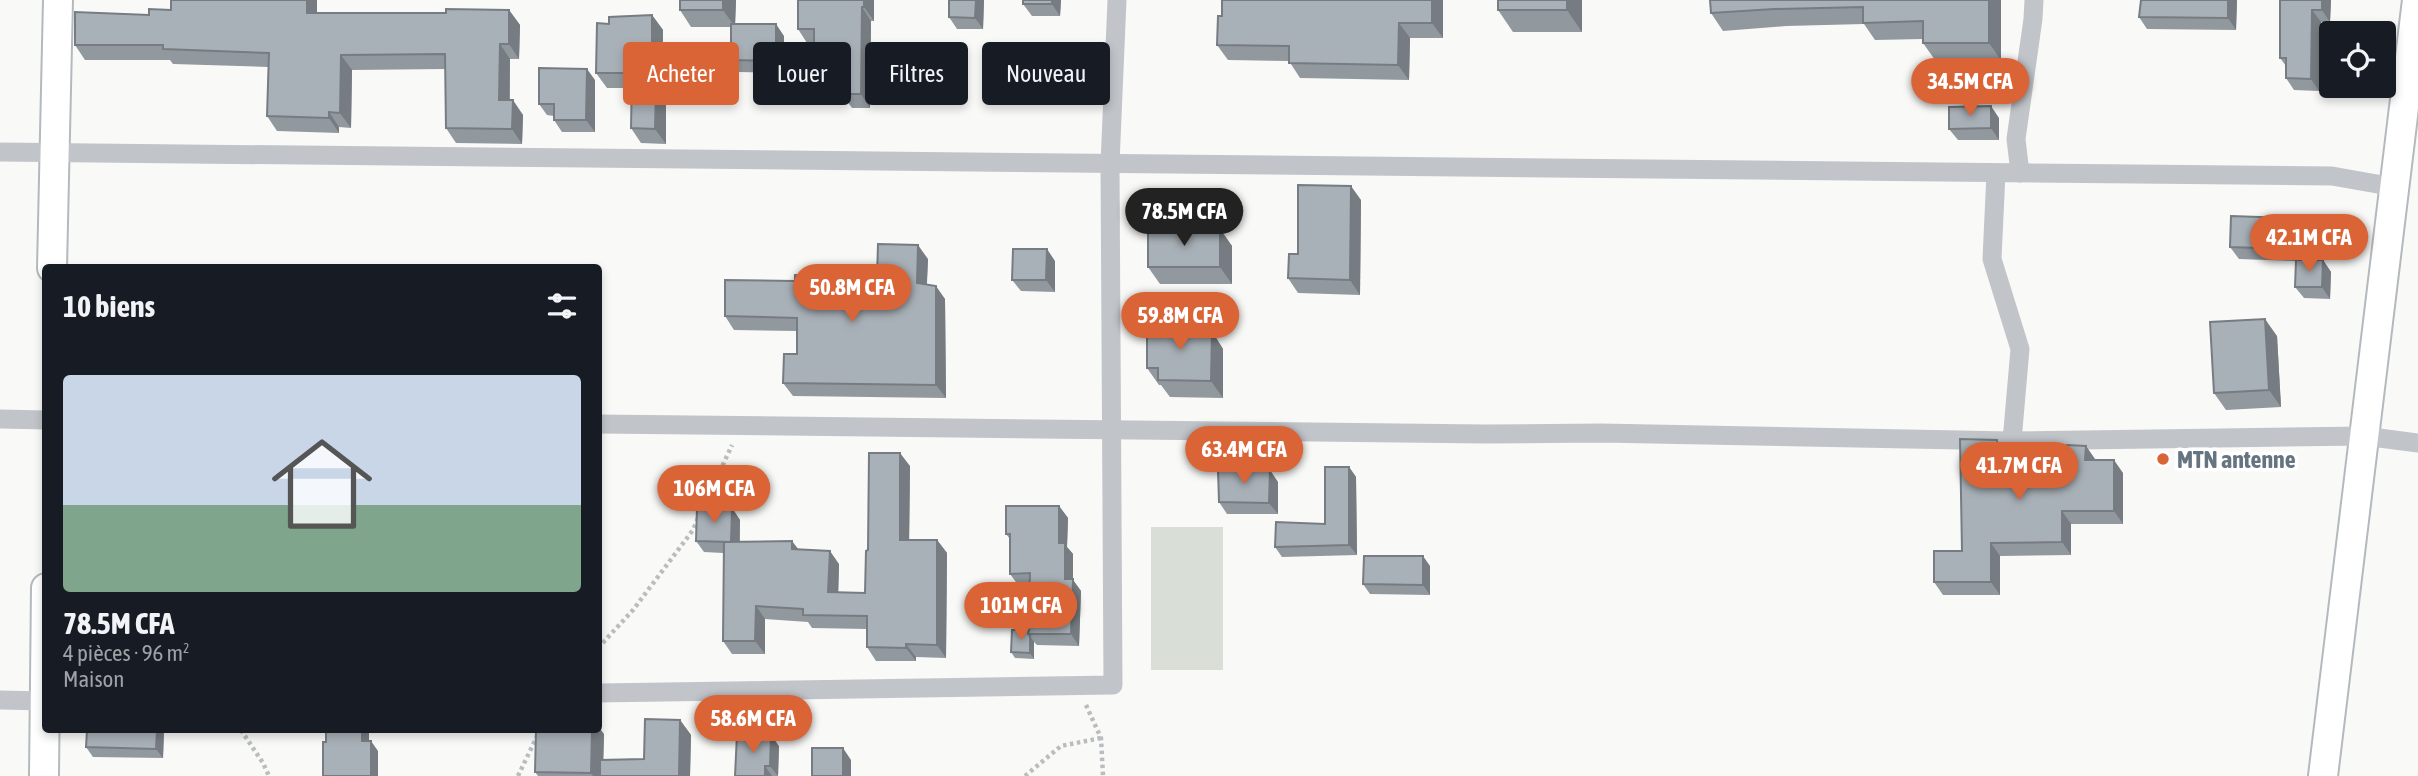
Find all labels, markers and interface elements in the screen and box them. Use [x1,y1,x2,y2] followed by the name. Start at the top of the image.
[2319,21,2396,98] map controls
[2319,21,2396,98] button: locate
[623,42,739,105] chip: Acheter
[753,42,851,105] chip: Louer
[865,42,968,105] chip: Filtres
[982,42,1110,105] chip: Nouveau
[1890,58,2050,118] pin: 34.5M CFA
[1927,68,2013,94] text: 34.5M CFA
[1104,188,1264,248] pin: 78.5M CFA
[1141,198,1227,224] text: 78.5M CFA
[2229,215,2389,274] pin: 42.1M CFA
[2266,224,2352,250] text: 42.1M CFA
[772,264,932,324] pin: 50.8M CFA
[809,274,895,300] text: 50.8M CFA
[543,287,581,325] icon: filters
[63,289,155,323] text: 10 biens
[1100,292,1260,352] pin: 59.8M CFA
[1137,302,1223,328] text: 59.8M CFA
[259,421,385,547] icon: home
[1164,426,1324,486] pin: 63.4M CFA
[1201,436,1287,462] text: 63.4M CFA
[1939,442,2099,502] pin: 41.7M CFA
[2177,446,2296,473] place label: MTN antenne
[2155,451,2171,467] marker: MTN antenne
[1976,452,2062,478] text: 41.7M CFA
[642,466,786,525] pin: 106M CFA
[673,475,755,501] text: 106M CFA
[949,582,1093,642] pin: 101M CFA
[980,592,1062,618] text: 101M CFA
[63,606,175,640] text: 78.5M CFA
[63,640,190,666] text: 4 pièces · 96 m²
[63,666,124,692] text: Maison
[673,696,833,755] pin: 58.6M CFA
[710,705,796,731] text: 58.6M CFA

